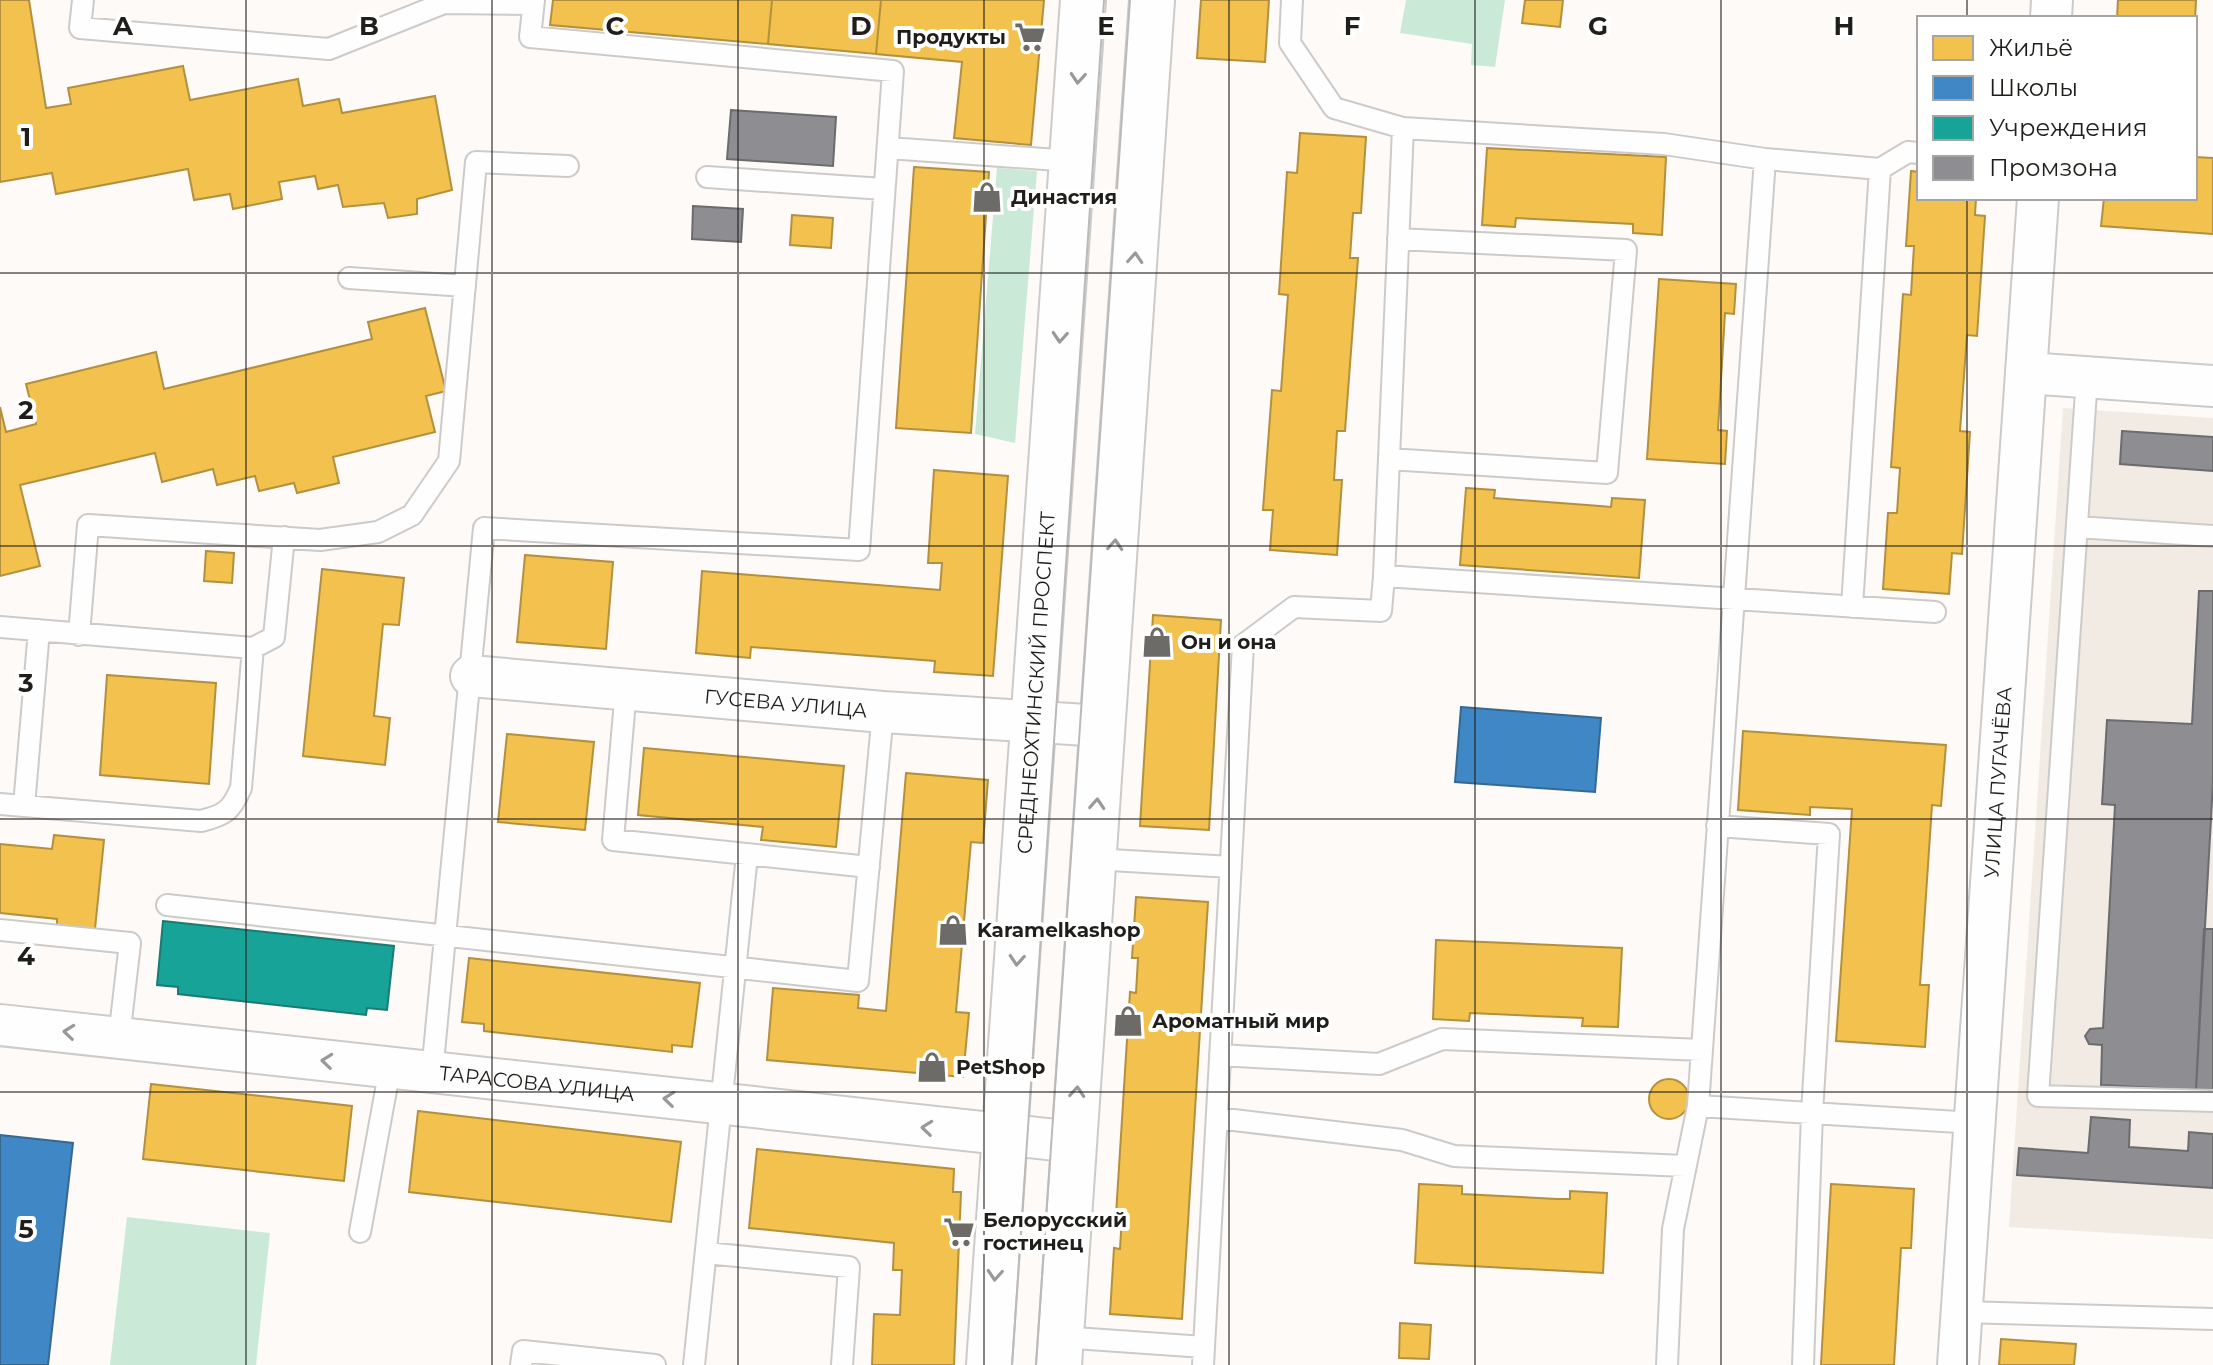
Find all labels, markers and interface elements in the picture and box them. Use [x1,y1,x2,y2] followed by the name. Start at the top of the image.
[112,10,134,42] text: A
[359,10,379,42] text: B
[606,10,625,42] text: C
[850,10,872,42] text: D
[1097,10,1115,42] text: E
[1344,10,1360,42] text: F
[1588,10,1608,42] text: G
[1833,10,1855,42] text: H
[1917,16,2197,200] legend
[1013,20,1047,54] supermarket icon: Продукты
[896,25,1006,49] place label: Продукты
[1989,33,2073,62] text: Жильё
[1070,72,1087,85] one-way arrow
[1989,73,2078,102] text: Школы
[1989,113,2147,142] text: Учреждения
[21,121,31,153] text: 1
[1989,153,2118,182] text: Промзона
[970,180,1004,214] shop icon: Династия
[1011,185,1117,209] place label: Династия
[1126,251,1143,264] one-way arrow
[1052,331,1069,344] one-way arrow
[18,394,34,426] text: 2
[1012,510,1060,855] street label: СРЕДНЕОХТИНСКИЙ ПРОСПЕКТ
[1106,538,1123,551] one-way arrow
[1140,625,1174,659] shop icon: Он и она
[1181,630,1276,654] place label: Он и она
[17,667,34,699] text: 3
[703,684,868,723] street label: ГУСЕВА УЛИЦА
[1979,686,2016,879] street label: УЛИЦА ПУГАЧЁВА
[1088,797,1105,810] one-way arrow
[936,913,970,947] shop icon: Karamelkashop
[977,918,1141,942] place label: Karamelkashop
[17,940,35,972] text: 4
[1009,954,1026,967] one-way arrow
[1111,1004,1145,1038] shop icon: Ароматный мир
[1152,1009,1329,1033] place label: Ароматный мир
[62,1024,75,1041] one-way arrow
[915,1050,949,1084] shop icon: PetShop
[320,1053,334,1070] one-way arrow
[956,1055,1045,1079] place label: PetShop
[438,1061,636,1106] street label: ТАРАСОВА УЛИЦА
[1068,1085,1085,1098] one-way arrow
[662,1091,675,1108] one-way arrow
[920,1119,933,1136] one-way arrow
[983,1208,1127,1255] place label: Белорусский гостинец
[18,1213,34,1245] text: 5
[942,1215,976,1249] supermarket icon: Белорусский гостинец
[987,1269,1004,1282] one-way arrow

